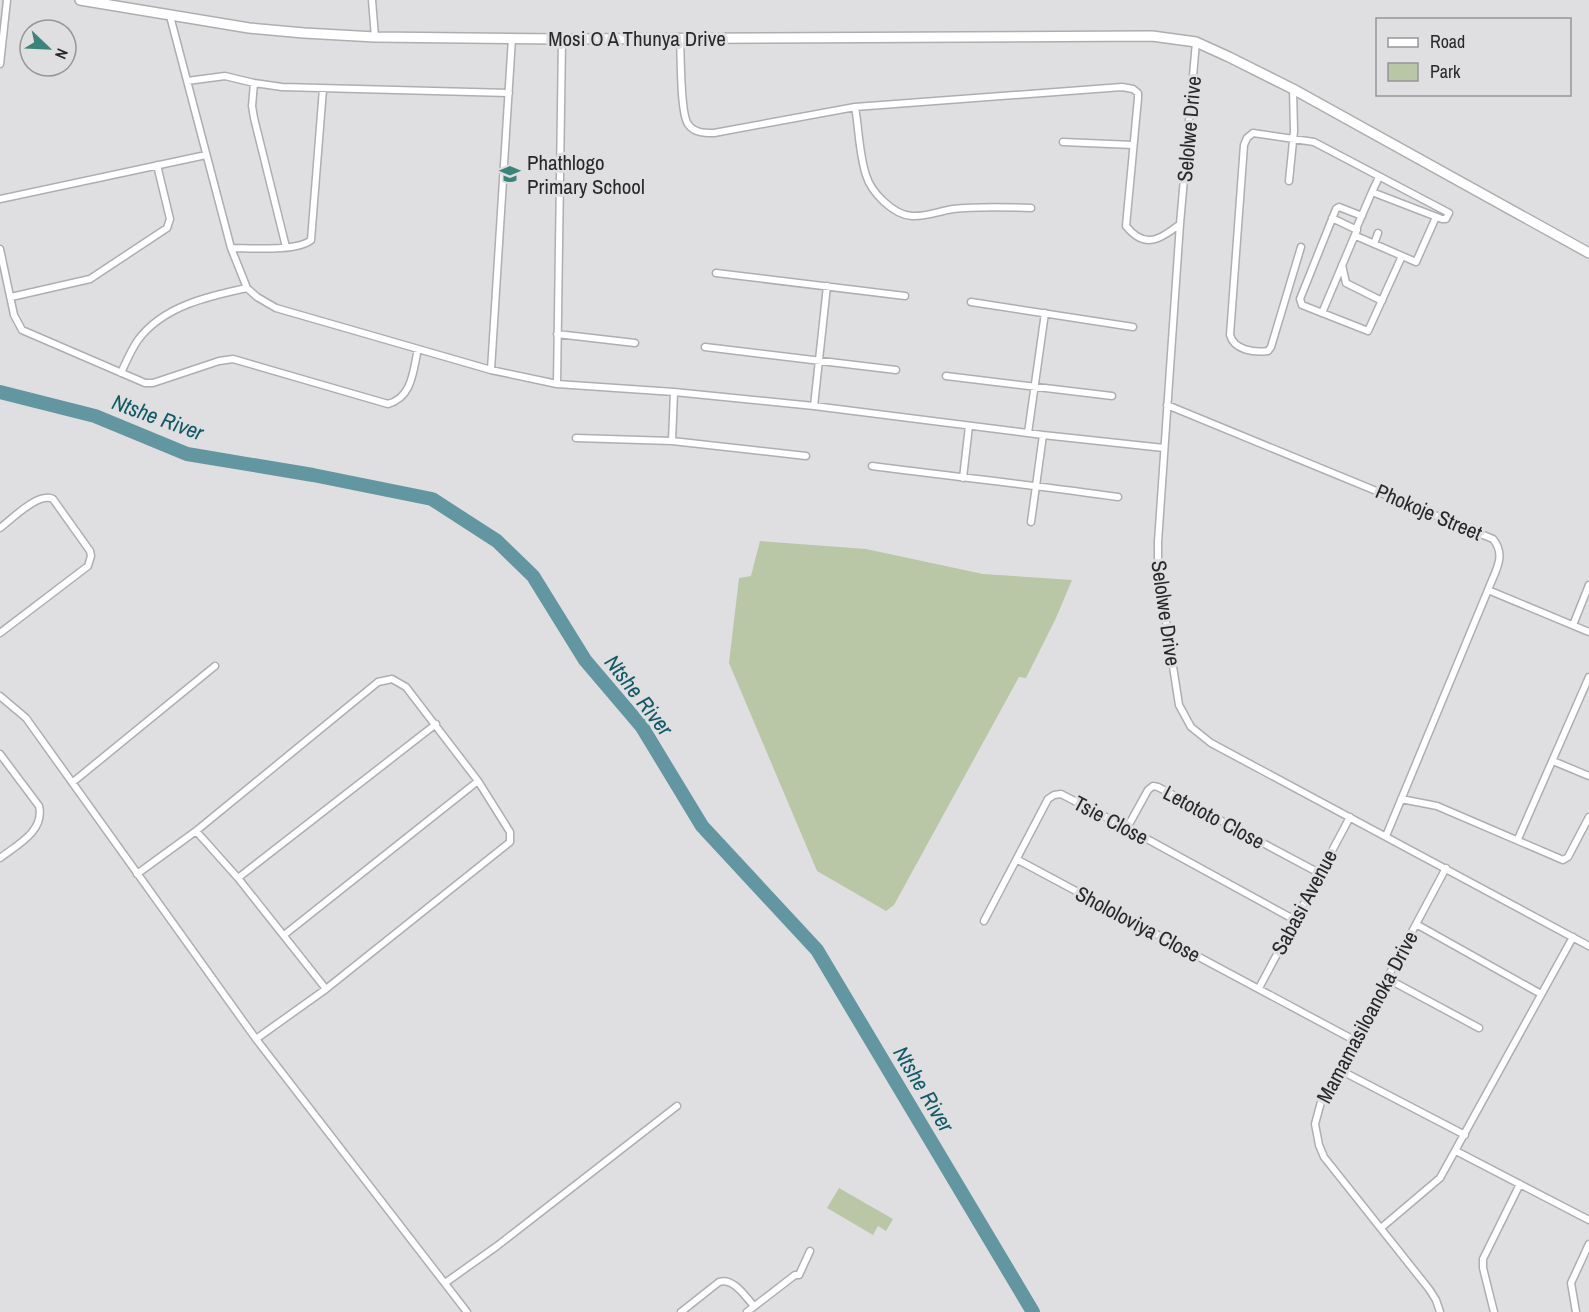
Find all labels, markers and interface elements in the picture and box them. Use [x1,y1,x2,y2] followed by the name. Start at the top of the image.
[18,18,78,78] north arrow
[1376,18,1571,96] legend
[548,24,726,53] street label: Mosi O A Thunya Drive
[1430,29,1465,54] text: Road
[50,45,74,63] text: N
[1430,59,1461,84] text: Park
[1170,75,1208,183] street label: Selolwe Drive
[527,148,645,201] place label: Phathlogo Primary School
[498,162,522,186] school or university icon: Phathlogo Primary School
[108,387,209,448] water label: Ntshe River
[1371,477,1487,547] street label: Phokoje Street
[1144,558,1188,668] street label: Selolwe Drive
[598,648,681,743] water label: Ntshe River
[1158,778,1270,856] street label: Letototo Close
[1069,788,1153,852] street label: Tsie Close
[1264,844,1344,960] street label: Sabasi Avenue
[1070,879,1206,969] street label: Shololoviya Close
[1309,926,1425,1108] street label: Mamamasiloanoka Drive
[887,1040,962,1138] water label: Ntshe River

